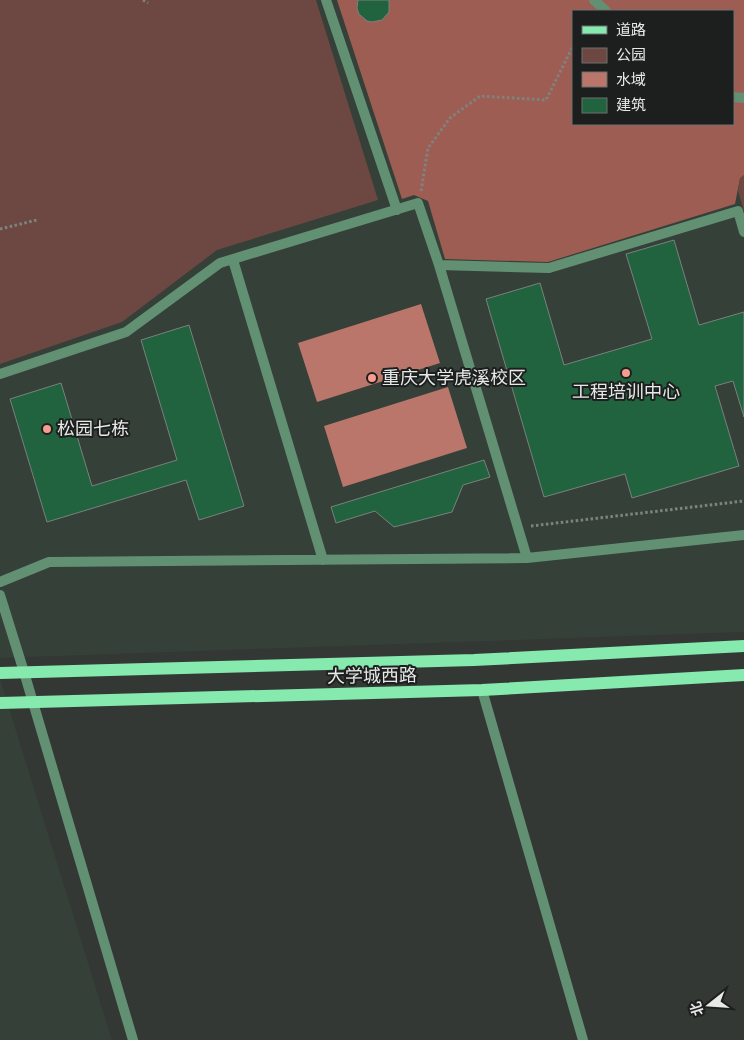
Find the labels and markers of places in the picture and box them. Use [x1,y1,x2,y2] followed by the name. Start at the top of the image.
[382,367,526,388] place label: 重庆大学虎溪校区
[620,367,632,379] marker: 工程培训中心
[366,372,378,384] marker: 重庆大学虎溪校区
[572,381,680,402] place label: 工程培训中心
[57,418,129,439] place label: 松园七栋
[41,423,53,435] marker: 松园七栋

